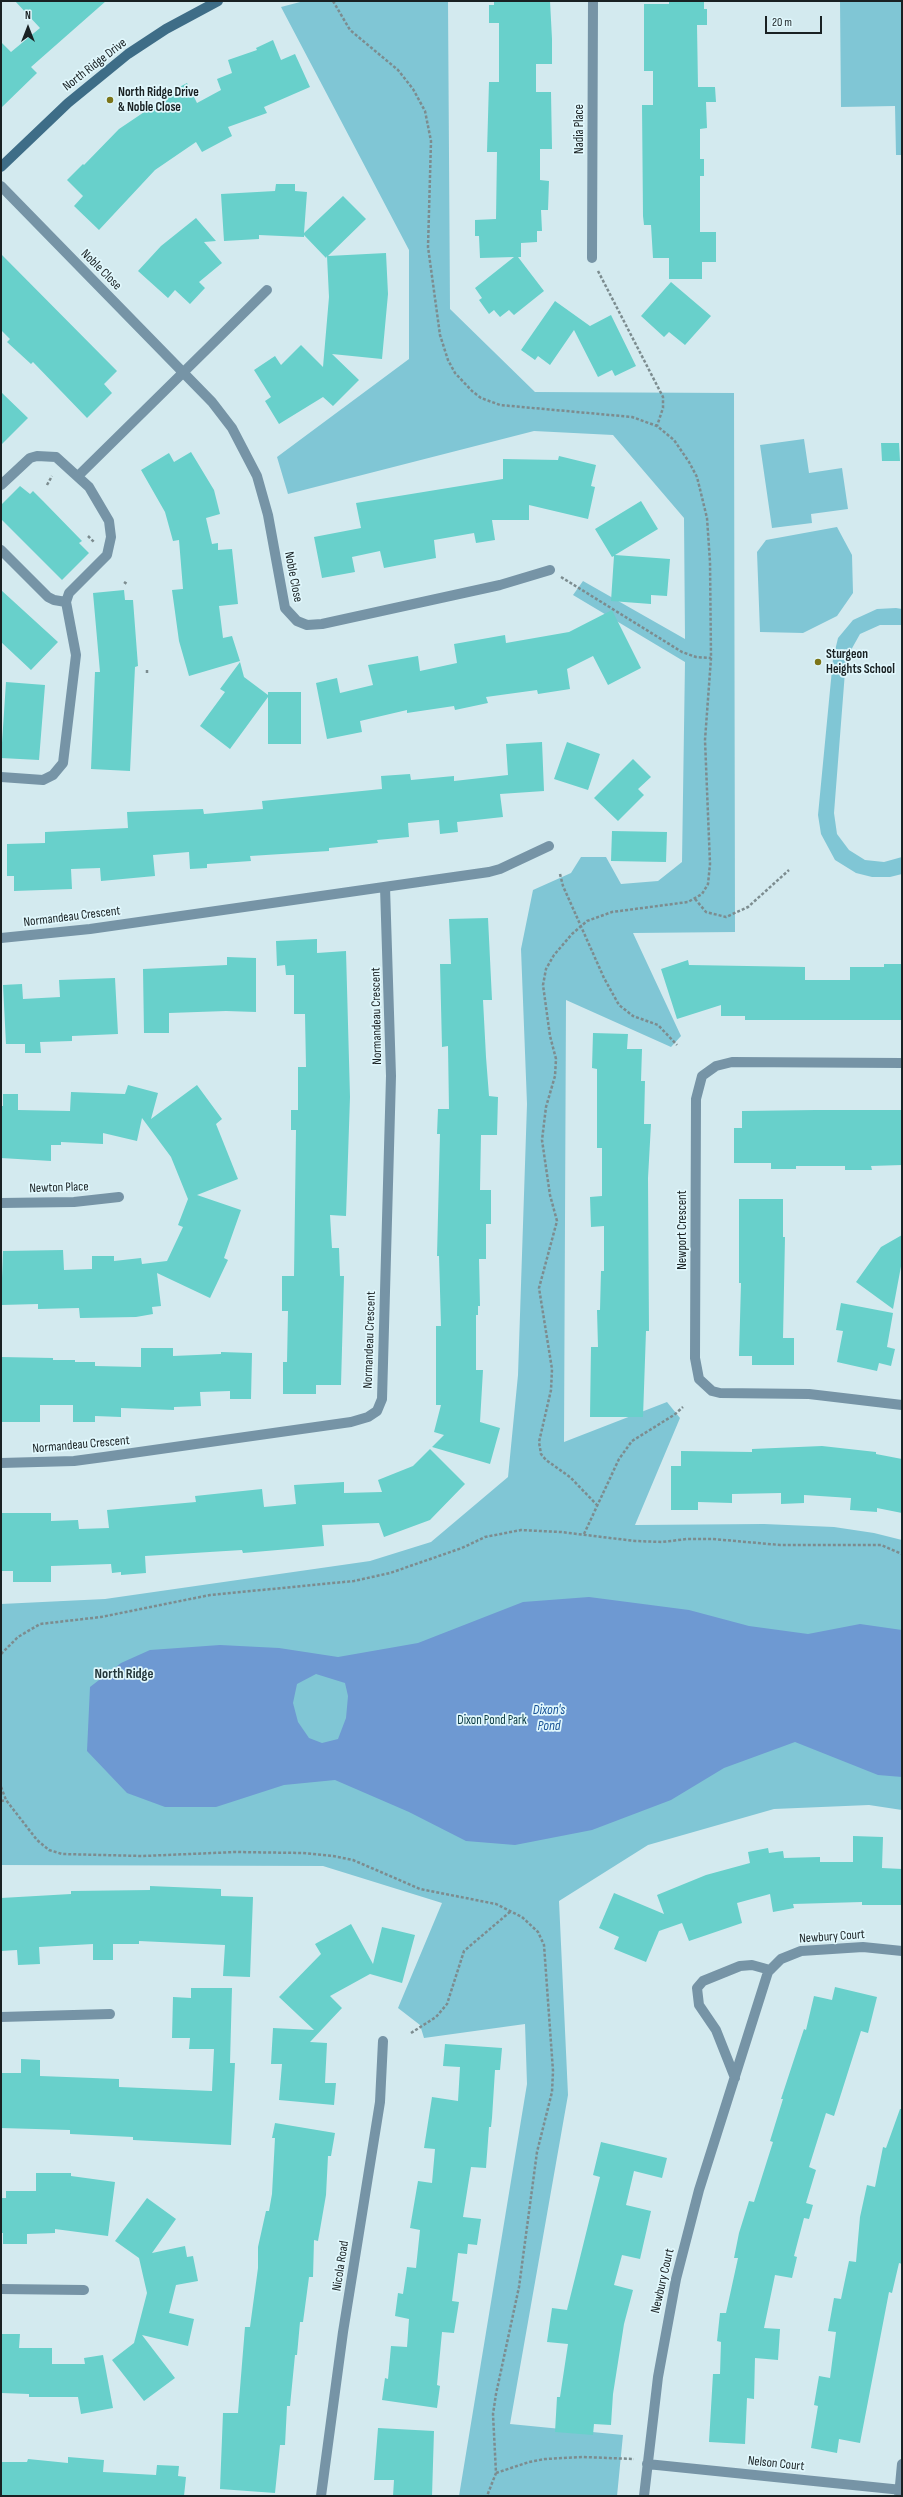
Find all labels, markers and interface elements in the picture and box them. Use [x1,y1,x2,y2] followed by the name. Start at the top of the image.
[8,8,48,48] north arrow
[767,8,824,34] scale bar
[25,9,31,22] text: N
[772,15,792,30] text: 20 m
[60,35,130,95] street label: North Ridge Drive
[118,85,199,116] place label: North Ridge Drive & Noble Close
[105,95,115,105] marker: North Ridge Drive & Noble Close
[572,104,588,154] street label: Nadia Place
[77,246,125,294] street label: Noble Close
[280,550,306,604] street label: Noble Close
[826,647,895,678] place label: Sturgeon Heights School
[813,657,823,667] marker: Sturgeon Heights School
[23,903,121,931] street label: Normandeau Crescent
[368,967,386,1065] street label: Normandeau Crescent
[29,1179,89,1197] street label: Newton Place
[675,1190,691,1270] street label: Newport Crescent
[361,1291,379,1389] street label: Normandeau Crescent
[32,1433,130,1457] street label: Normandeau Crescent
[95,1666,153,1682] district label: North Ridge
[533,1702,565,1734] water label: Dixon's Pond
[457,1713,527,1729] park label: Dixon Pond Park
[799,1927,865,1947] street label: Newbury Court
[329,2240,353,2292] street label: Nicola Road
[648,2247,678,2315] street label: Newbury Court
[747,2453,805,2475] street label: Nelson Court

